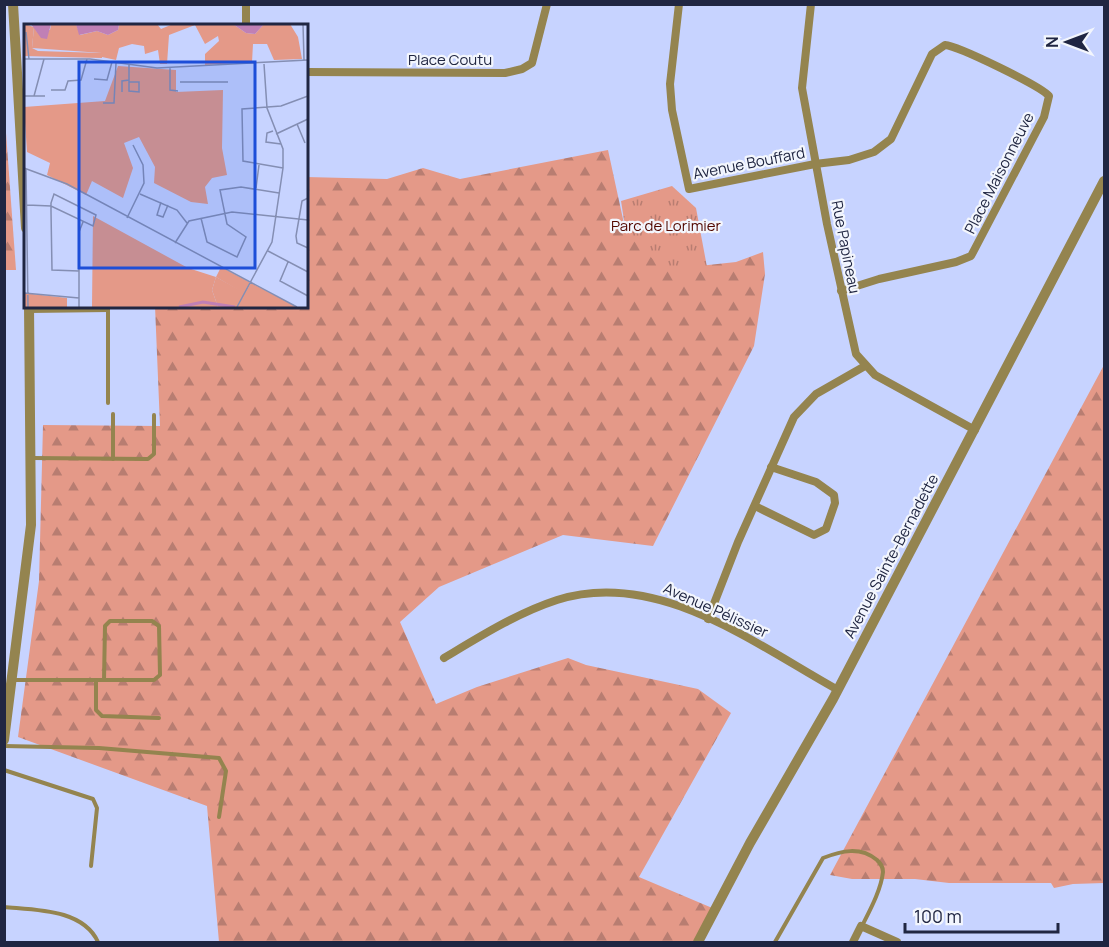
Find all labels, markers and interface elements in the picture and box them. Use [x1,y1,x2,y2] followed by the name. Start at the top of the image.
[1037,12,1097,72] north arrow
[24,24,308,308] inset map
[1041,36,1063,48] text: N
[408,49,492,70] street label: Place Coutu
[959,109,1039,237] street label: Place Maisonneuve
[691,142,807,184] street label: Avenue Bouffard
[827,199,865,295] street label: Rue Papineau
[611,215,722,236] park label: Parc de Lorimier
[839,470,943,642] street label: Avenue Sainte-Bernadette
[660,578,772,643] street label: Avenue Pélissier
[905,896,1058,934] scale bar
[914,904,962,928] text: 100 m

